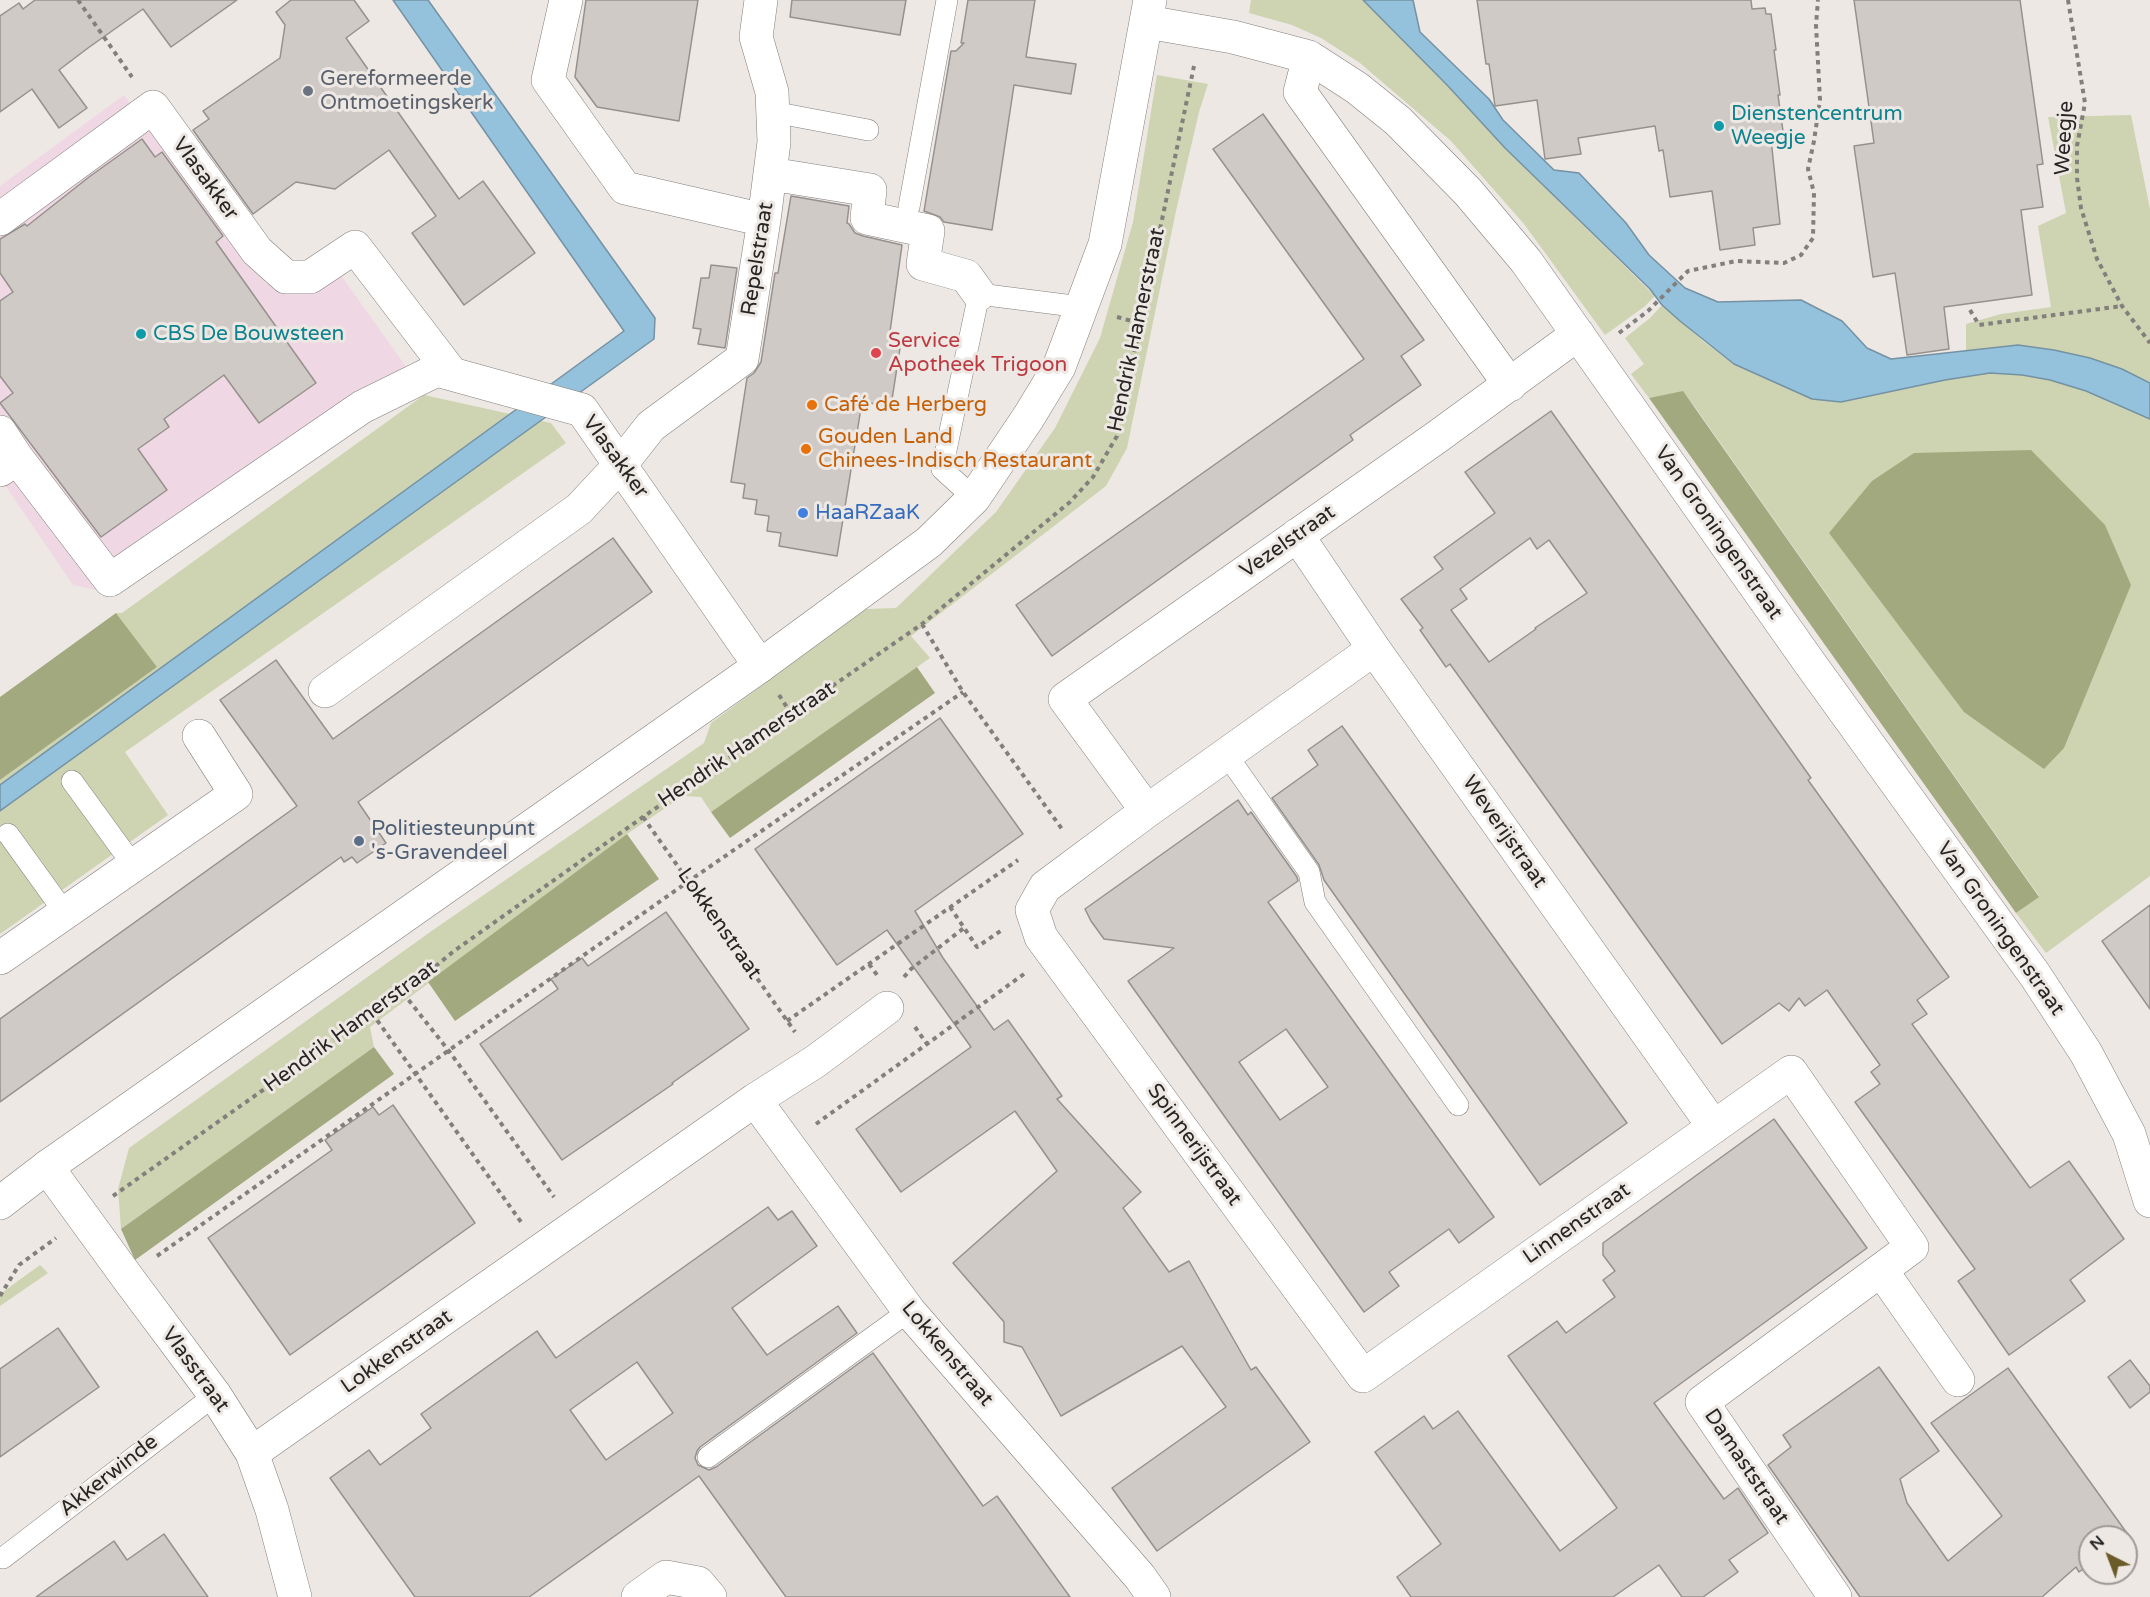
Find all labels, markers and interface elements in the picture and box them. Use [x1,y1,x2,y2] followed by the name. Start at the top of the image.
[320,66,493,116] place label: Gereformeerde Ontmoetingskerk
[301,84,315,98] marker: Gereformeerde Ontmoetingskerk
[2050,100,2080,176] street label: Weegje
[1731,101,1903,151] place label: Dienstencentrum Weegje
[1712,119,1726,133] marker: Dienstencentrum Weegje
[167,133,243,225] street label: Vlasakker
[737,200,779,318] street label: Repelstraat
[1103,226,1171,434] street label: Hendrik Hamerstraat
[153,321,344,347] place label: CBS De Bouwsteen
[134,327,148,341] marker: CBS De Bouwsteen
[888,328,1067,378] place label: Service Apotheek Trigoon
[869,346,883,360] marker: Service Apotheek Trigoon
[824,392,987,418] place label: Café de Herberg
[805,398,819,412] marker: Café de Herberg
[577,411,653,503] street label: Vlasakker
[818,424,1092,474] place label: Gouden Land Chinees-Indisch Restaurant
[1649,441,1787,625] street label: Van Groningenstraat
[799,442,813,456] marker: Gouden Land Chinees-Indisch Restaurant
[815,500,920,526] place label: HaaRZaaK
[1236,500,1340,584] street label: Vezelstraat
[796,506,810,520] marker: HaaRZaaK
[654,676,840,814] street label: Hendrik Hamerstraat
[1456,771,1552,893] street label: Weverijstraat
[371,816,535,866] place label: Politiesteunpunt 's-Gravendeel
[352,834,366,848] marker: Politiesteunpunt 's-Gravendeel
[1931,837,2069,1021] street label: Van Groningenstraat
[671,864,767,984] street label: Lokkenstraat
[259,956,443,1098] street label: Hendrik Hamerstraat
[1141,1079,1247,1211] street label: Spinnerijstraat
[1519,1178,1635,1270] street label: Linnenstraat
[896,1296,998,1412] street label: Lokkenstraat
[337,1304,457,1400] street label: Lokkenstraat
[156,1323,234,1417] street label: Vlasstraat
[1698,1404,1794,1530] street label: Damaststraat
[55,1430,163,1522] street label: Akkerwinde
[2078,1525,2138,1585] north arrow
[2086,1531,2109,1555] text: N

